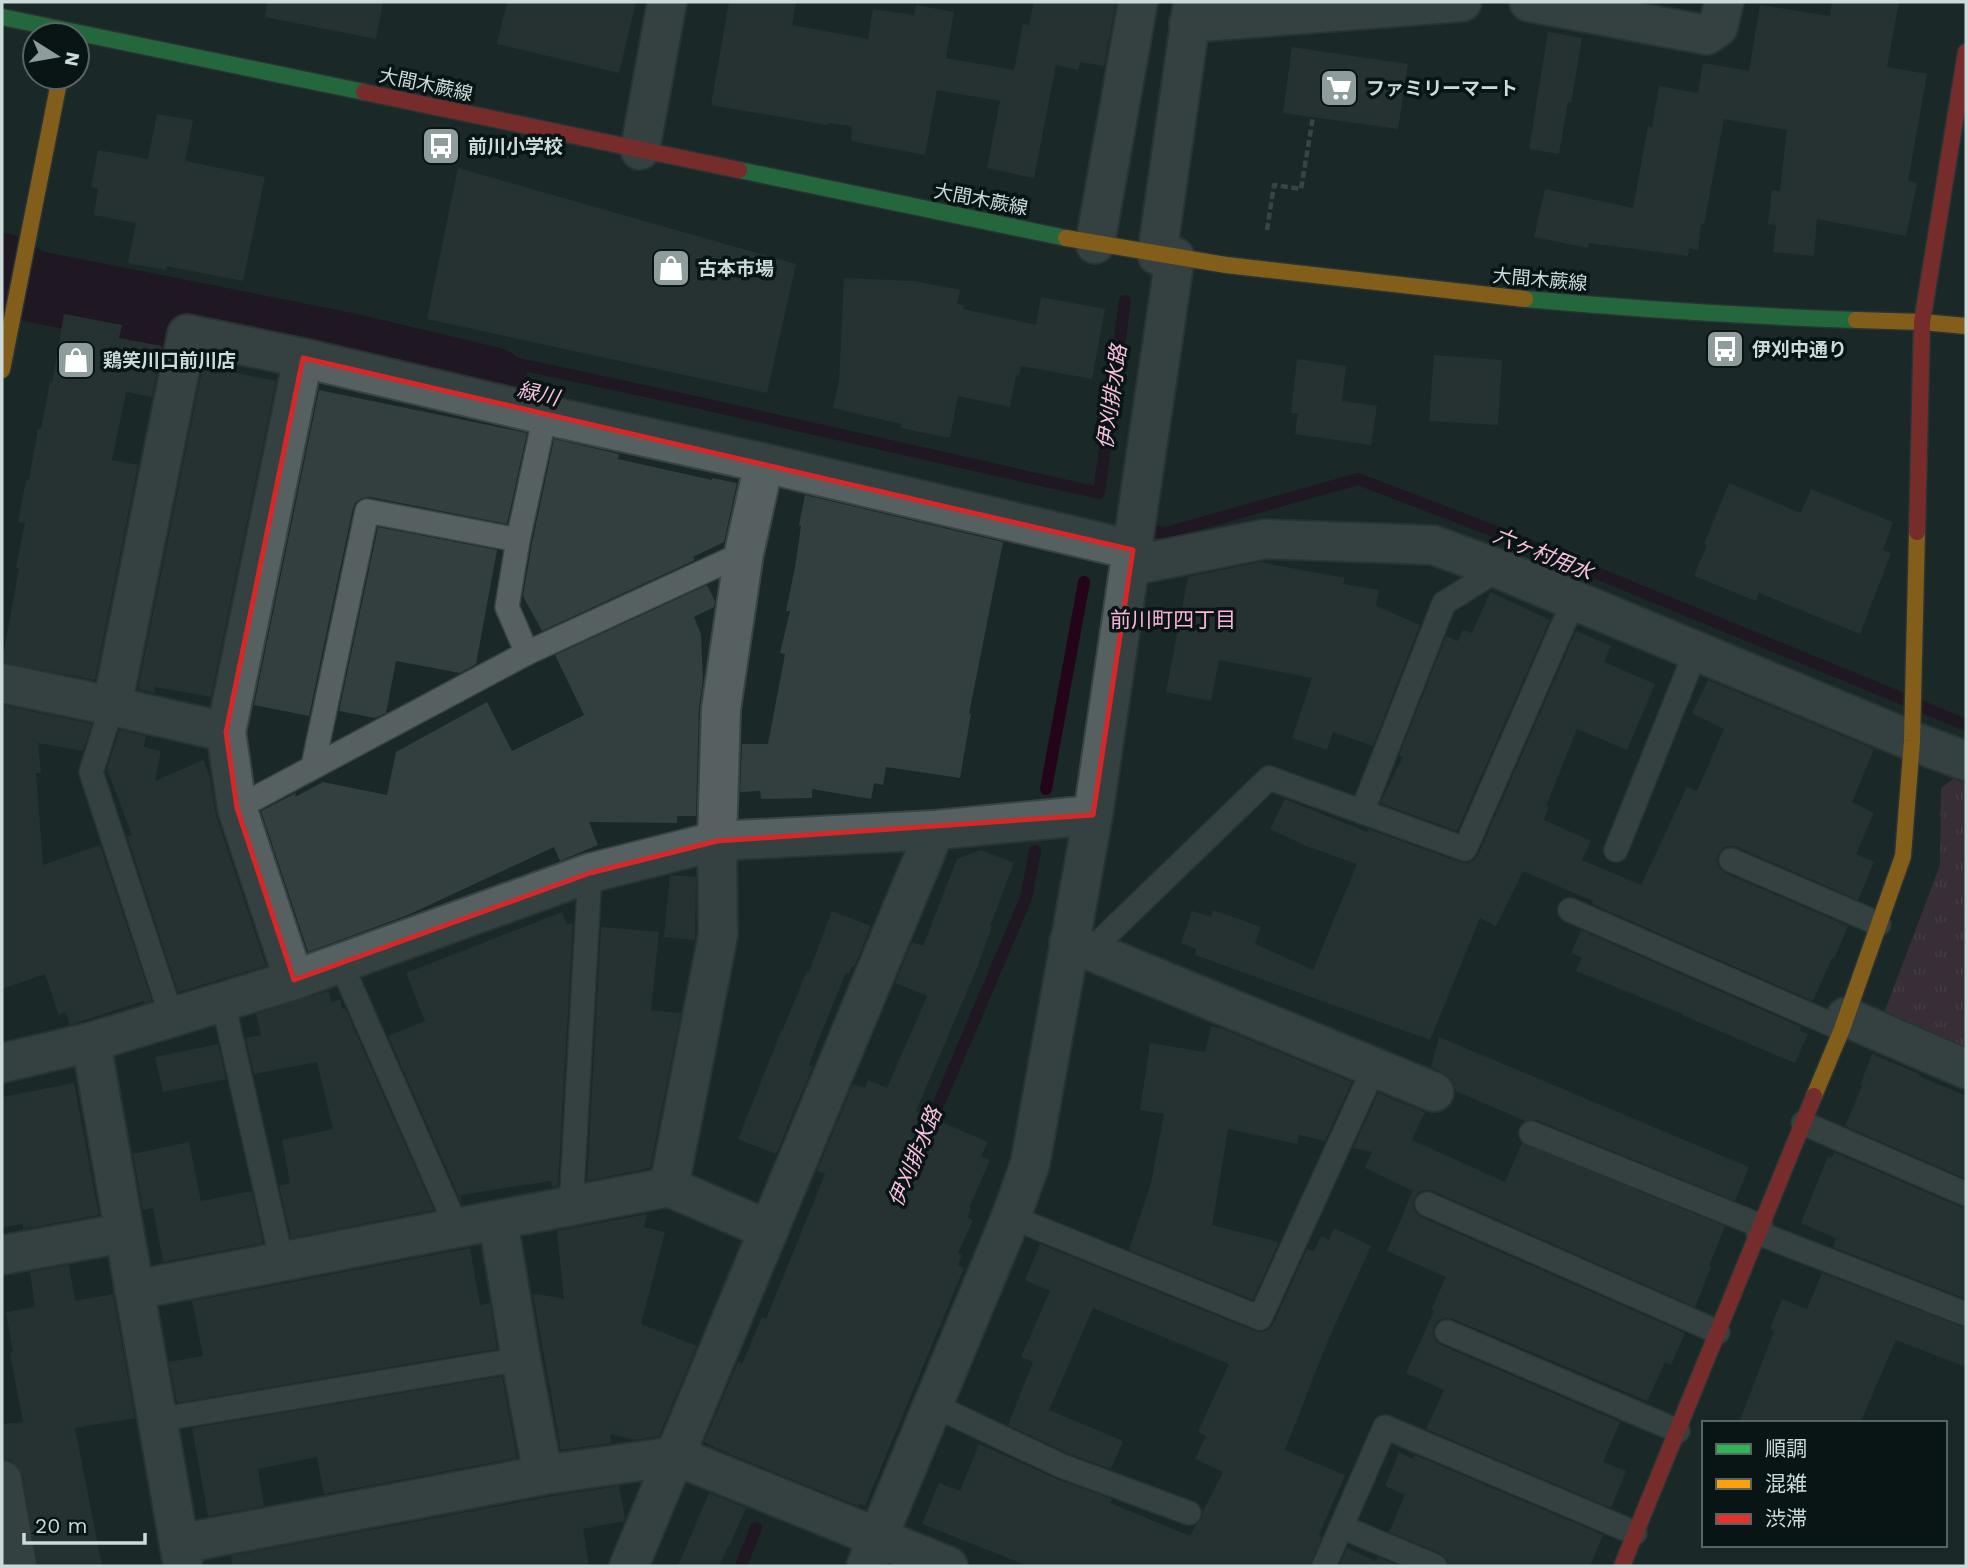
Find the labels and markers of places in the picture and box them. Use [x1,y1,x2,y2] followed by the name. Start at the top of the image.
[1318,67,1360,109] supermarket icon: ファミリーマート
[1366,77,1518,100] place label: ファミリーマート
[420,125,462,167] bus stop icon: 前川小学校
[468,135,563,158] place label: 前川小学校
[650,247,692,289] shop icon: 古本市場
[698,257,774,280] place label: 古本市場
[1704,328,1746,370] bus stop icon: 伊刈中通り
[1752,338,1847,361] place label: 伊刈中通り
[55,339,97,381] shop icon: 鶏笑川口前川店
[103,349,236,372] place label: 鶏笑川口前川店

